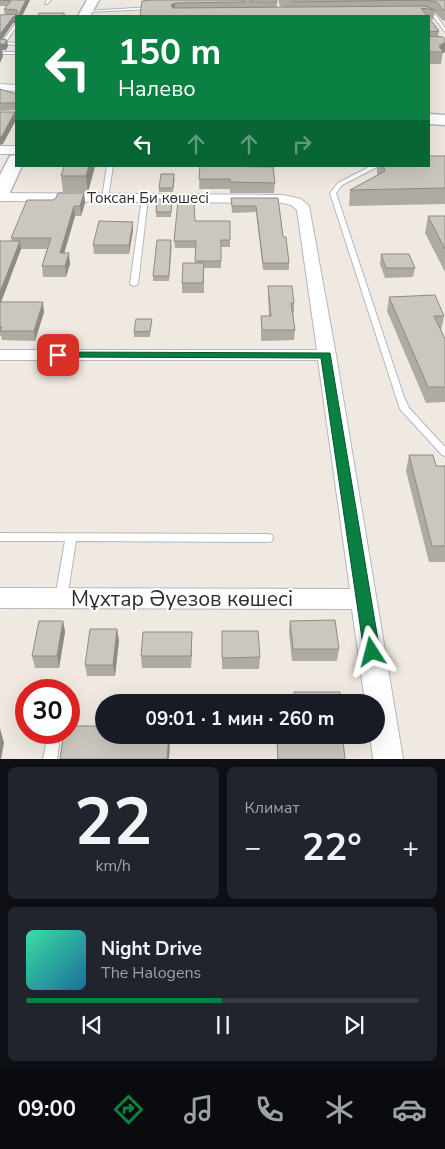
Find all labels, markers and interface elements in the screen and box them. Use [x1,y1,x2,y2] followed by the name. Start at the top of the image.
[118,29,221,76] text: 150 m
[35,35,100,100] icon: left
[118,74,196,104] text: Налево
[129,130,157,158] icon: left
[182,130,210,158] icon: ahead
[235,130,263,158] icon: ahead
[288,130,316,158] icon: right
[87,188,209,208] street label: Токсан Би көшесі
[37,334,79,376] pin
[44,341,72,369] icon: arrive
[71,585,293,613] street label: Мұхтар Әуезов көшесі
[345,625,397,677] position arrow
[15,679,80,744] speed limit sign: 30
[146,706,334,732] text: 09:01 · 1 мин · 260 m
[74,778,152,867] text: 22
[245,797,300,819] text: Климат
[302,822,362,873] text: 22°
[245,829,261,867] text: −
[402,829,419,867] text: +
[96,855,131,877] text: km/h
[101,936,202,962] text: Night Drive
[101,962,201,984] text: The Halogens
[78,1011,106,1039] icon: previous
[209,1011,237,1039] icon: pause
[340,1011,368,1039] icon: next
[111,1092,146,1127] icon: directions
[181,1092,216,1127] icon: music
[252,1092,287,1127] icon: phone
[322,1092,357,1127] icon: climate
[392,1092,427,1127] icon: car
[18,1094,76,1124] text: 09:00

